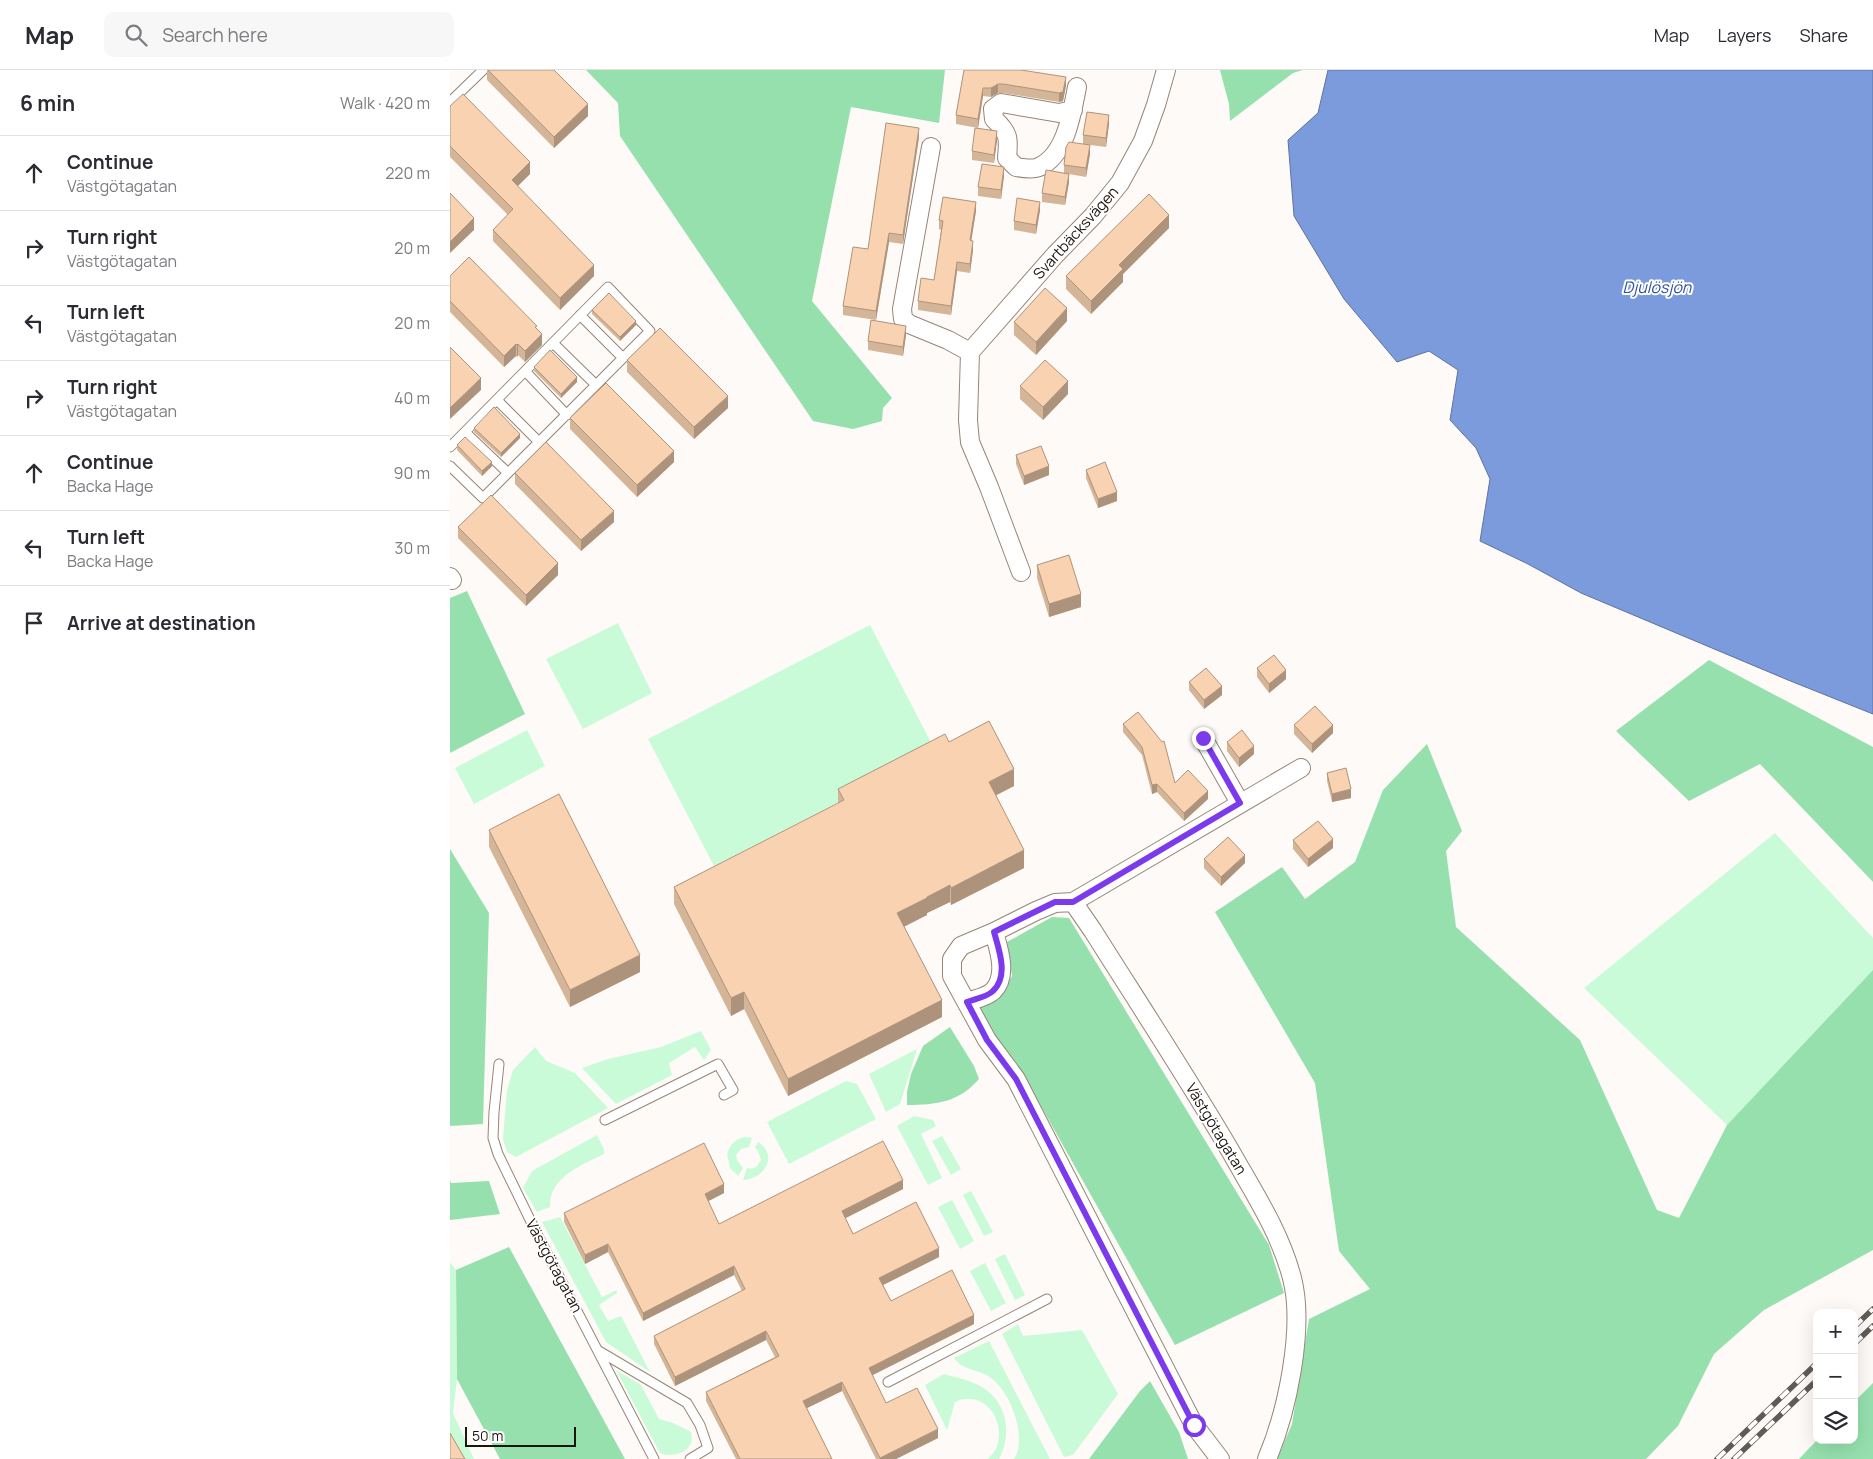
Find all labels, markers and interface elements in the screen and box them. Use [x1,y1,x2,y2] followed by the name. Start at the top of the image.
[104,12,454,57] search box
[25,18,74,51] text: Map
[122,21,150,49] icon: search
[162,22,268,48] text: Search here
[1654,23,1689,47] text: Map
[1717,23,1771,47] text: Layers
[1799,23,1848,47] text: Share
[20,89,75,117] text: 6 min
[340,92,430,114] text: Walk · 420 m
[67,149,153,175] text: Continue
[20,159,48,187] icon: ahead
[385,162,430,184] text: 220 m
[67,175,177,197] text: Västgötagatan
[1028,182,1123,284] street label: Svartbäcksvägen
[67,224,157,250] text: Turn right
[20,234,48,262] icon: right
[394,237,430,259] text: 20 m
[67,250,177,272] text: Västgötagatan
[1623,276,1692,298] water label: Djulösjön
[67,299,145,325] text: Turn left
[20,309,48,337] icon: left
[394,312,430,334] text: 20 m
[67,325,177,347] text: Västgötagatan
[67,374,157,400] text: Turn right
[20,384,48,412] icon: right
[394,387,430,409] text: 40 m
[67,400,177,422] text: Västgötagatan
[67,449,153,475] text: Continue
[20,459,48,487] icon: ahead
[394,462,430,484] text: 90 m
[67,475,153,497] text: Backa Hage
[67,524,145,550] text: Turn left
[20,534,48,562] icon: left
[395,537,430,559] text: 30 m
[67,550,153,572] text: Backa Hage
[20,609,48,637] icon: arrive
[67,610,256,636] text: Arrive at destination
[1192,727,1215,750] route end
[1181,1079,1252,1178] street label: Västgötagatan
[521,1215,588,1316] street label: Västgötagatan
[1813,1309,1858,1444] map controls
[1813,1309,1858,1354] button: +
[1813,1354,1858,1399] button: −
[1813,1399,1858,1444] button: layers
[1183,1414,1206,1437] route start
[465,1424,576,1447] scale bar
[472,1426,503,1445] text: 50 m

